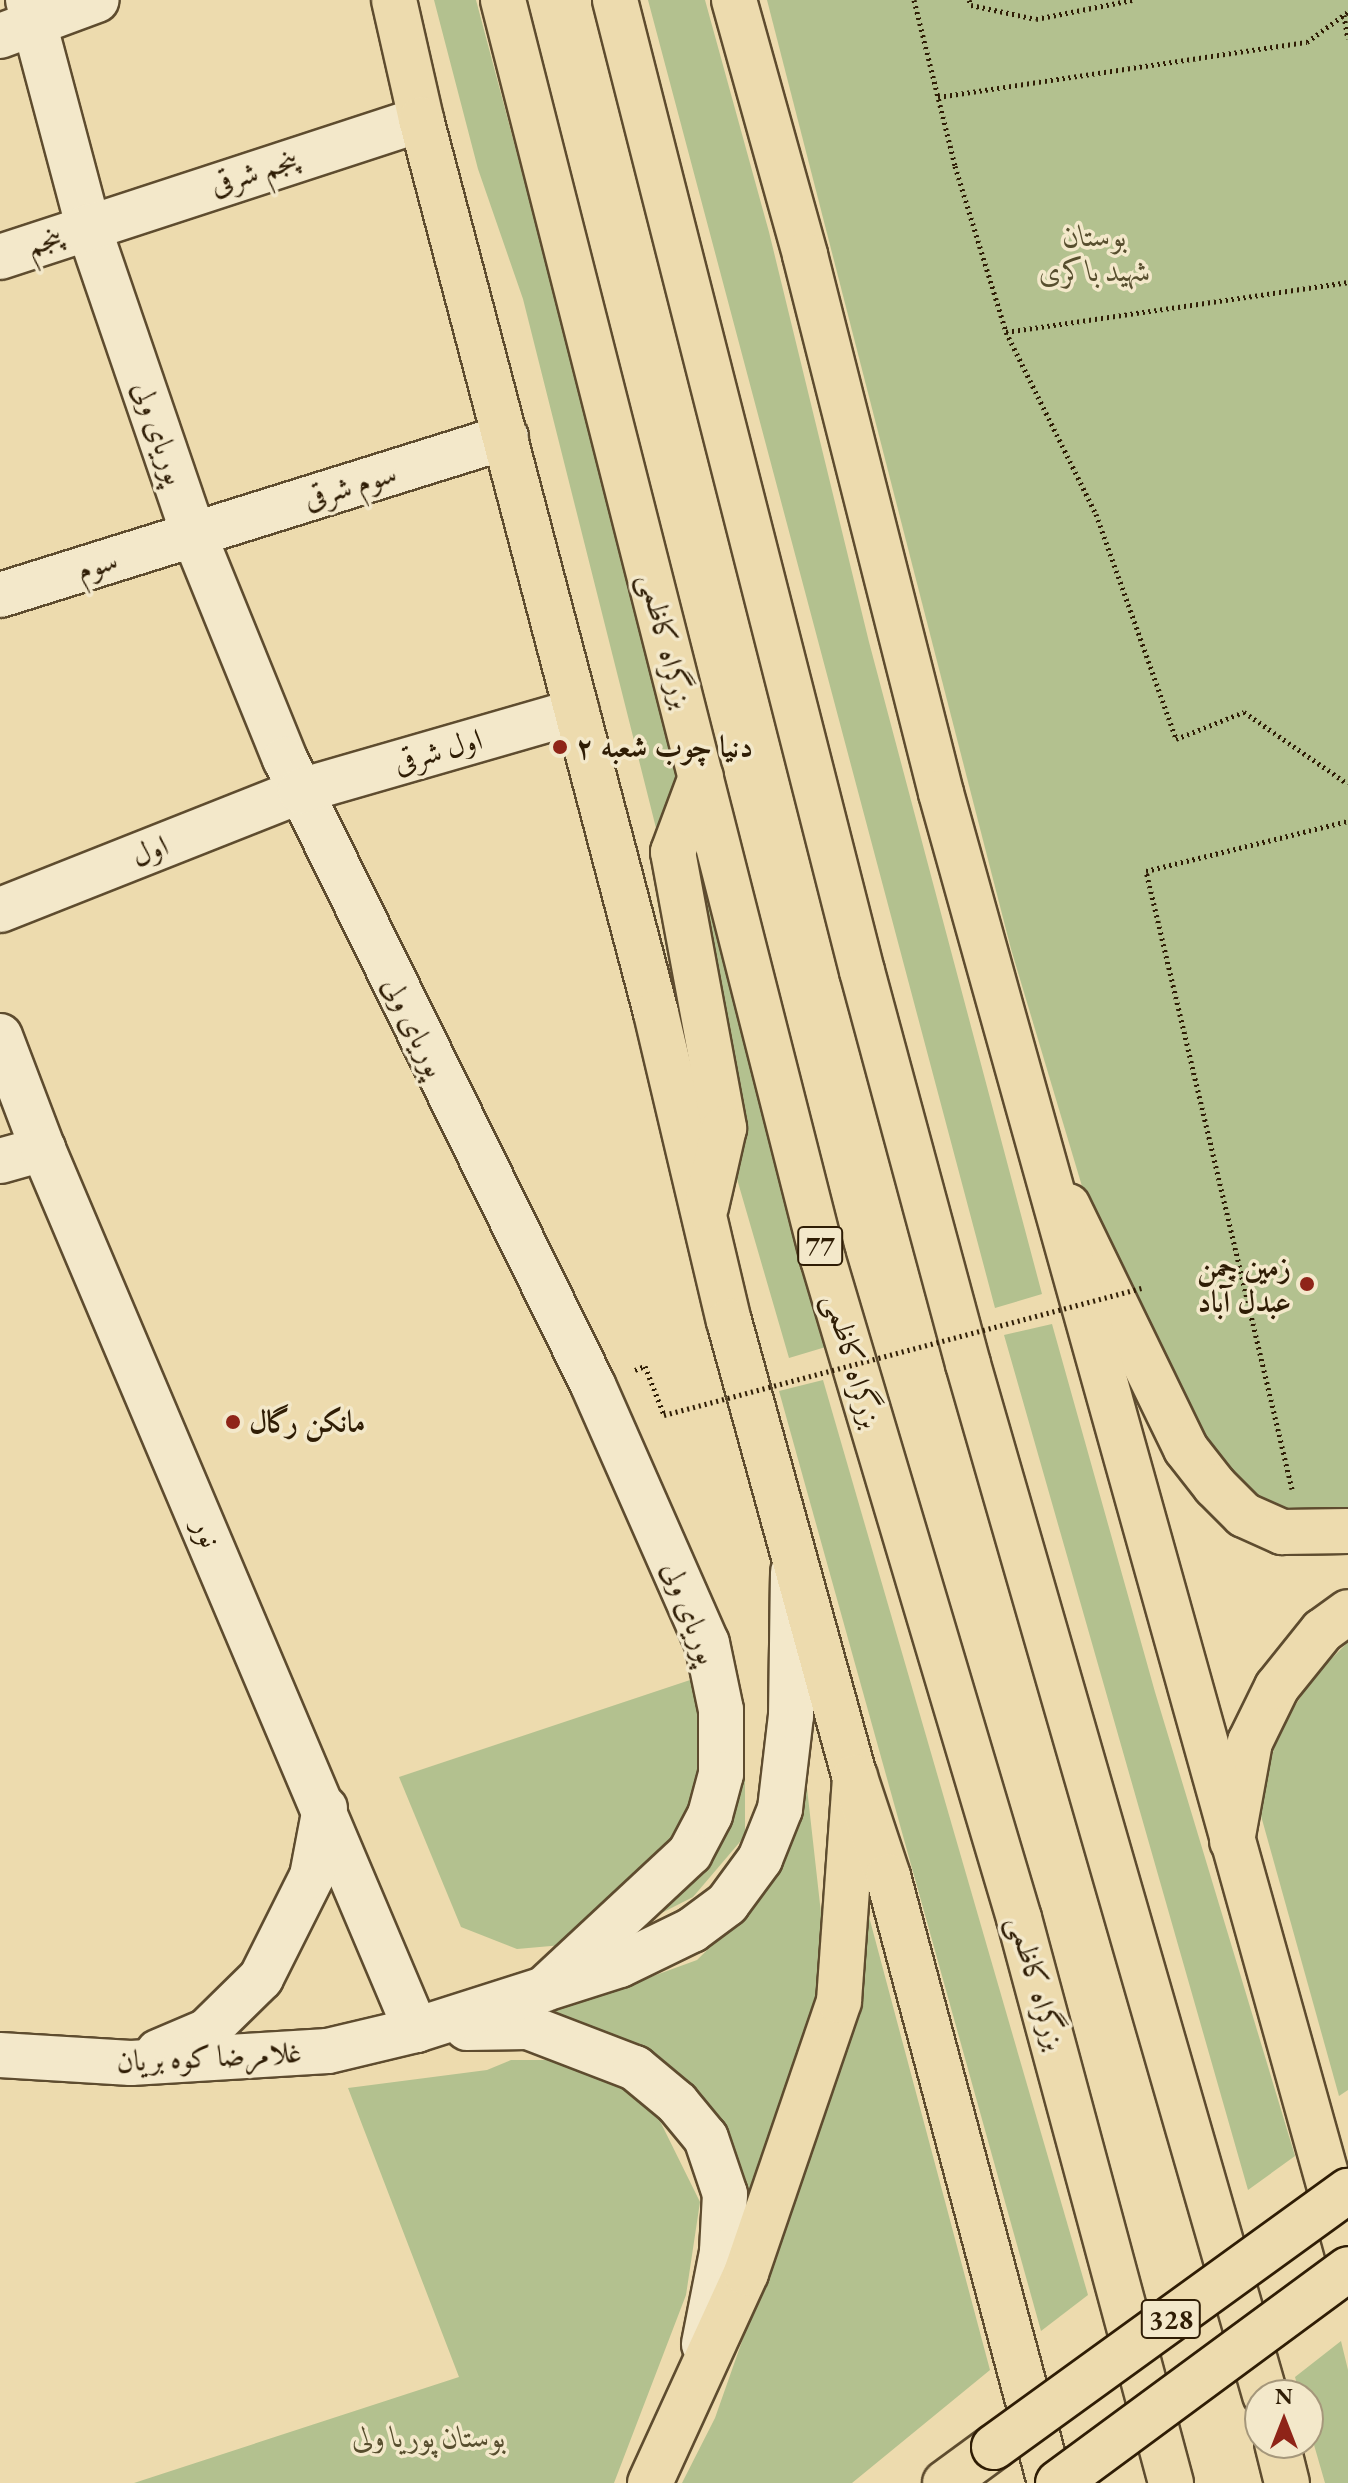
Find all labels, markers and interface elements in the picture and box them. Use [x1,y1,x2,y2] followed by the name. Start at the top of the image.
[205,141,303,203] street label: پنجم شرقی
[21,218,67,264] street label: پنجم
[1039,218,1151,288] park label: بوستان شهید باکری
[125,377,193,489] street label: پوریای ولی
[299,455,401,517] street label: سوم شرقی
[72,542,122,588] street label: سوم
[632,570,700,712] street label: بزرگراه کاظمی
[389,721,487,781] street label: اول شرقی
[576,729,753,765] place label: دنیا چوب شعبه ۲
[551,738,569,756] marker: دنیا چوب شعبه ۲
[126,827,174,875] street label: اول
[374,971,454,1083] street label: پوریای ولی
[796,1222,844,1270] road number: 77
[1197,1249,1291,1320] place label: زمین چمن عبدل آباد
[1298,1275,1316,1293] marker: زمین چمن عبدل آباد
[817,1290,889,1432] street label: بزرگراه کاظمی
[249,1404,365,1440] place label: مانکن رگال
[224,1413,242,1431] marker: مانکن رگال
[185,1513,229,1553] street label: نور
[654,1557,726,1669] street label: پوریای ولی
[1001,1912,1073,2054] street label: بزرگراه کاظمی
[115,2034,303,2080] street label: غلامرضا کوه بریان
[1139,2295,1203,2343] road number: 328
[1244,2379,1324,2459] north arrow
[1275,2382,1293,2411] text: N
[352,2419,506,2455] park label: بوستان پوریا ولی

